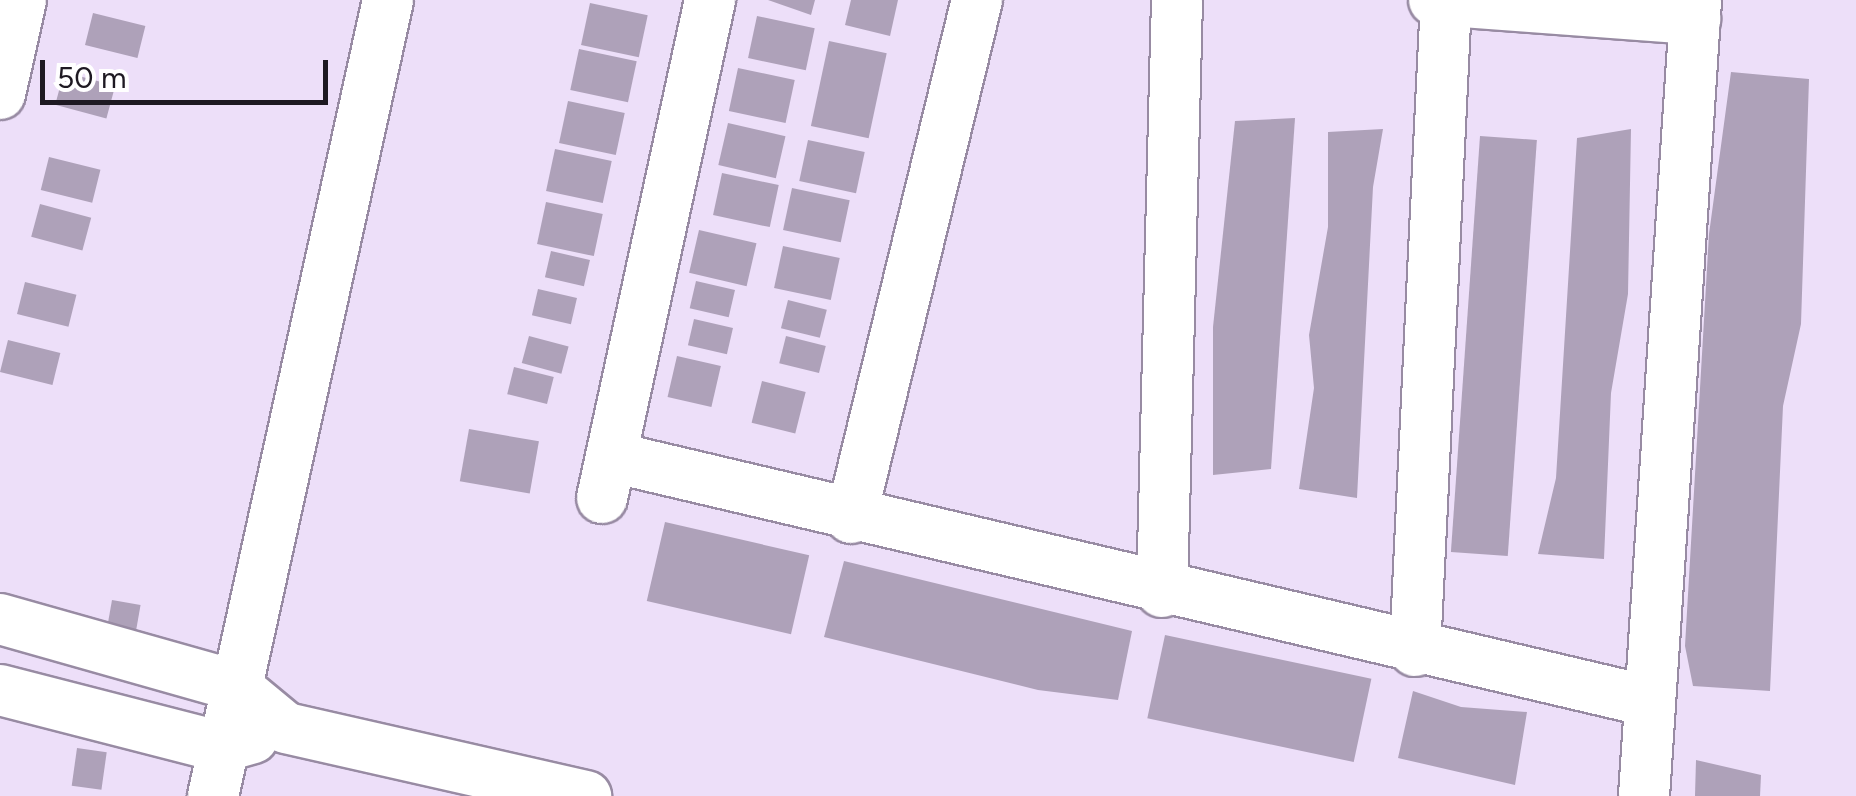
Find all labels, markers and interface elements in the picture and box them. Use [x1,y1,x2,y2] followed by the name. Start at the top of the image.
[45,40,332,102] scale bar
[57,59,126,96] text: 50 m

